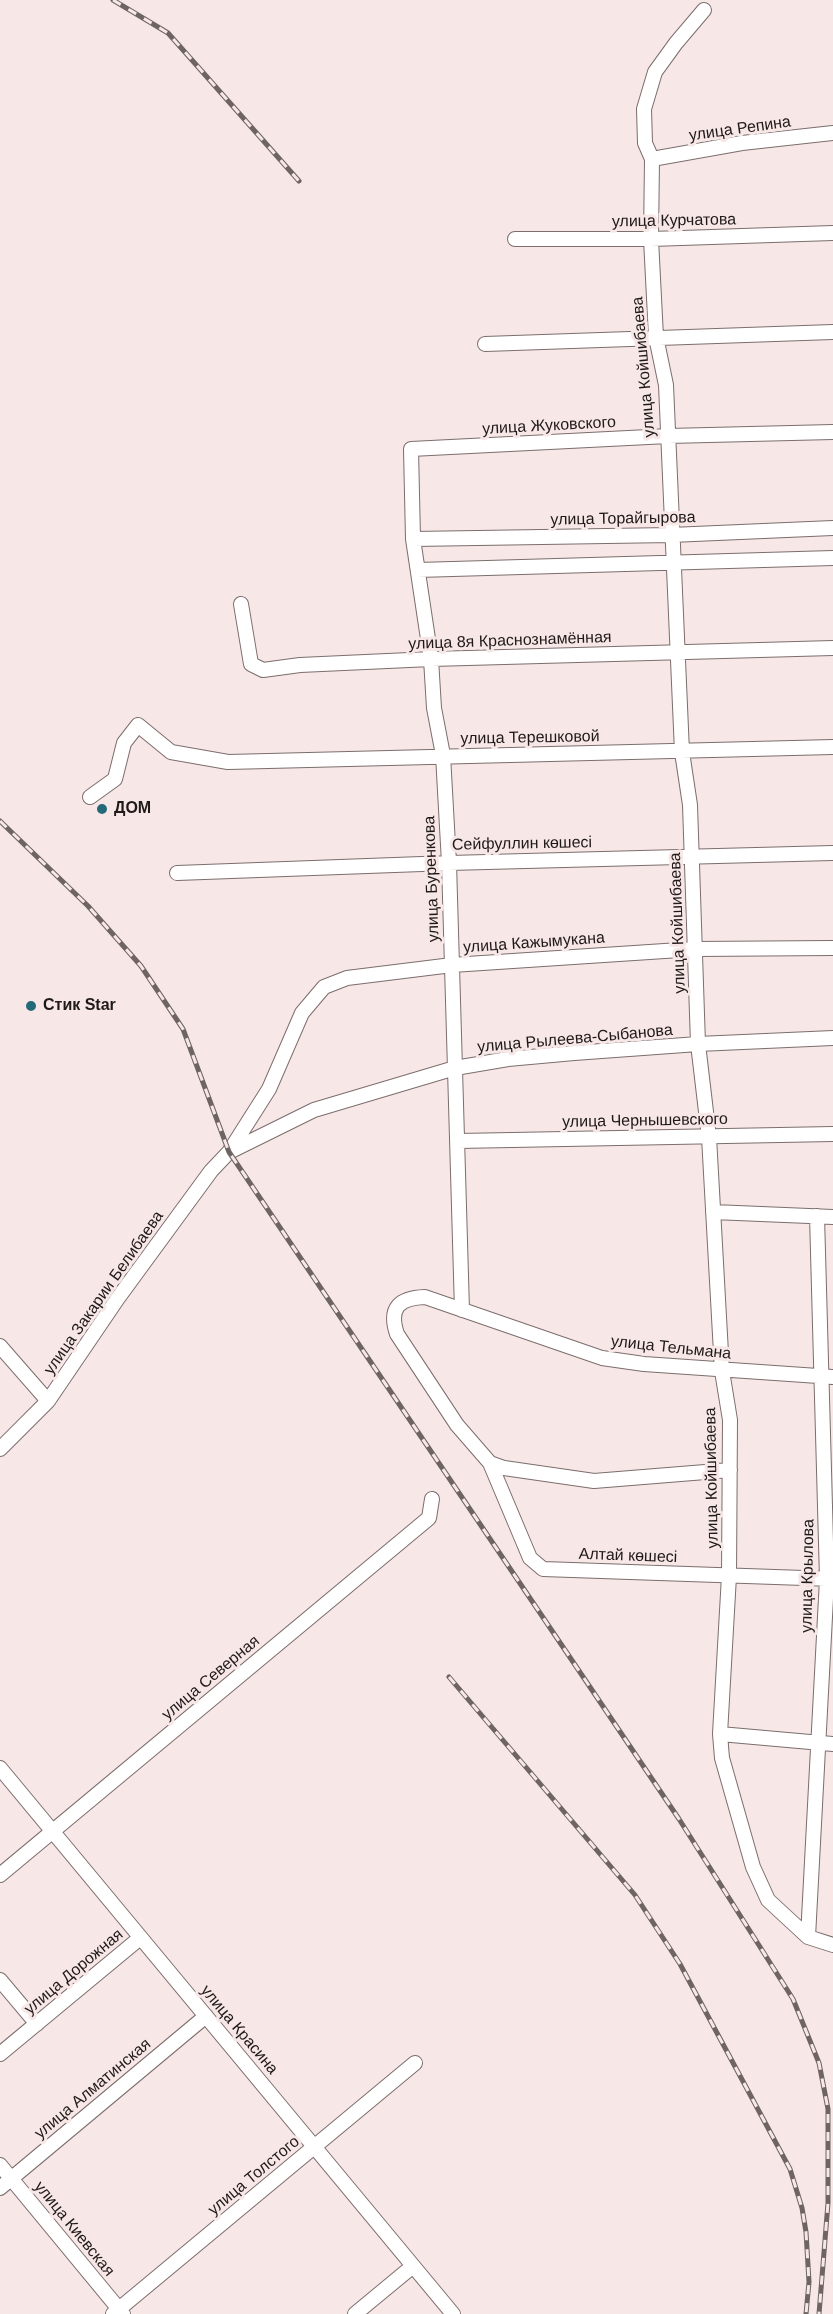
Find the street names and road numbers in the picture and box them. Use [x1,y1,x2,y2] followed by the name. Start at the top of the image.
[688,112,792,146] street label: улица Репина
[612,210,736,232] street label: улица Курчатова
[628,296,660,438] street label: улица Койшибаева
[482,413,616,439] street label: улица Жуковского
[550,508,696,530] street label: улица Торайгырова
[408,628,612,654] street label: улица 8я Краснознамённая
[460,727,600,749] street label: улица Терешковой
[420,816,444,942] street label: улица Буренкова
[452,833,592,855] street label: Сейфуллин көшесі
[666,852,690,994] street label: улица Койшибаева
[462,928,606,958] street label: улица Кажымукана
[477,1021,673,1057] street label: улица Рылеева-Сыбанова
[562,1110,728,1132] street label: улица Чернышевского
[40,1207,168,1379] street label: улица Закарии Белибаева
[610,1332,732,1364] street label: улица Тельмана
[701,1407,723,1549] street label: улица Койшибаева
[797,1519,819,1633] street label: улица Крылова
[578,1545,678,1567] street label: Алтай көшесі
[158,1632,264,1724] street label: улица Северная
[21,1925,127,2019] street label: улица Дорожная
[196,1982,282,2078] street label: улица Красина
[31,2035,155,2143] street label: улица Алматинская
[204,2132,304,2220] street label: улица Толстого
[30,2178,118,2280] street label: улица Киевская

